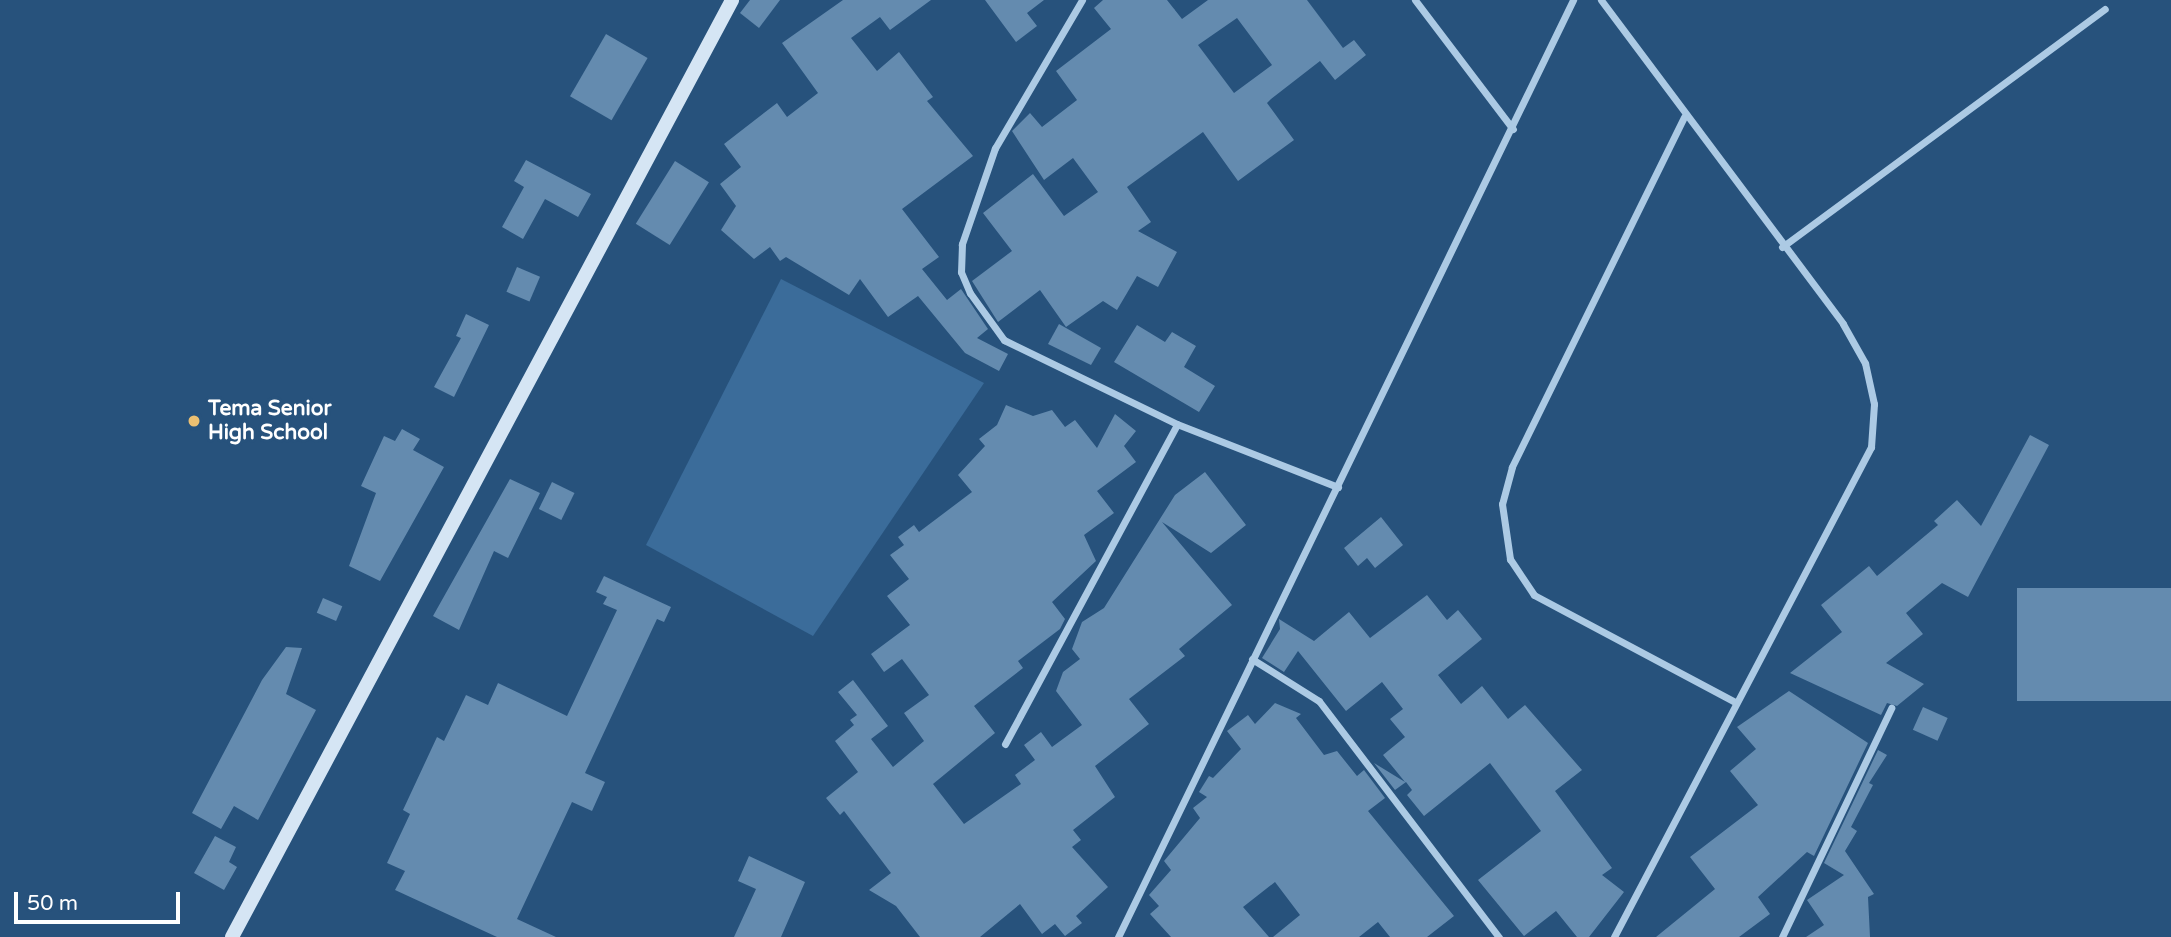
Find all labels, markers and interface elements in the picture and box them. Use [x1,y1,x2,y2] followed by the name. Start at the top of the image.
[208,396,332,446] place label: Tema Senior High School
[186,413,202,429] marker: Tema Senior High School
[18,878,184,922] scale bar
[27,891,78,916] text: 50 m

